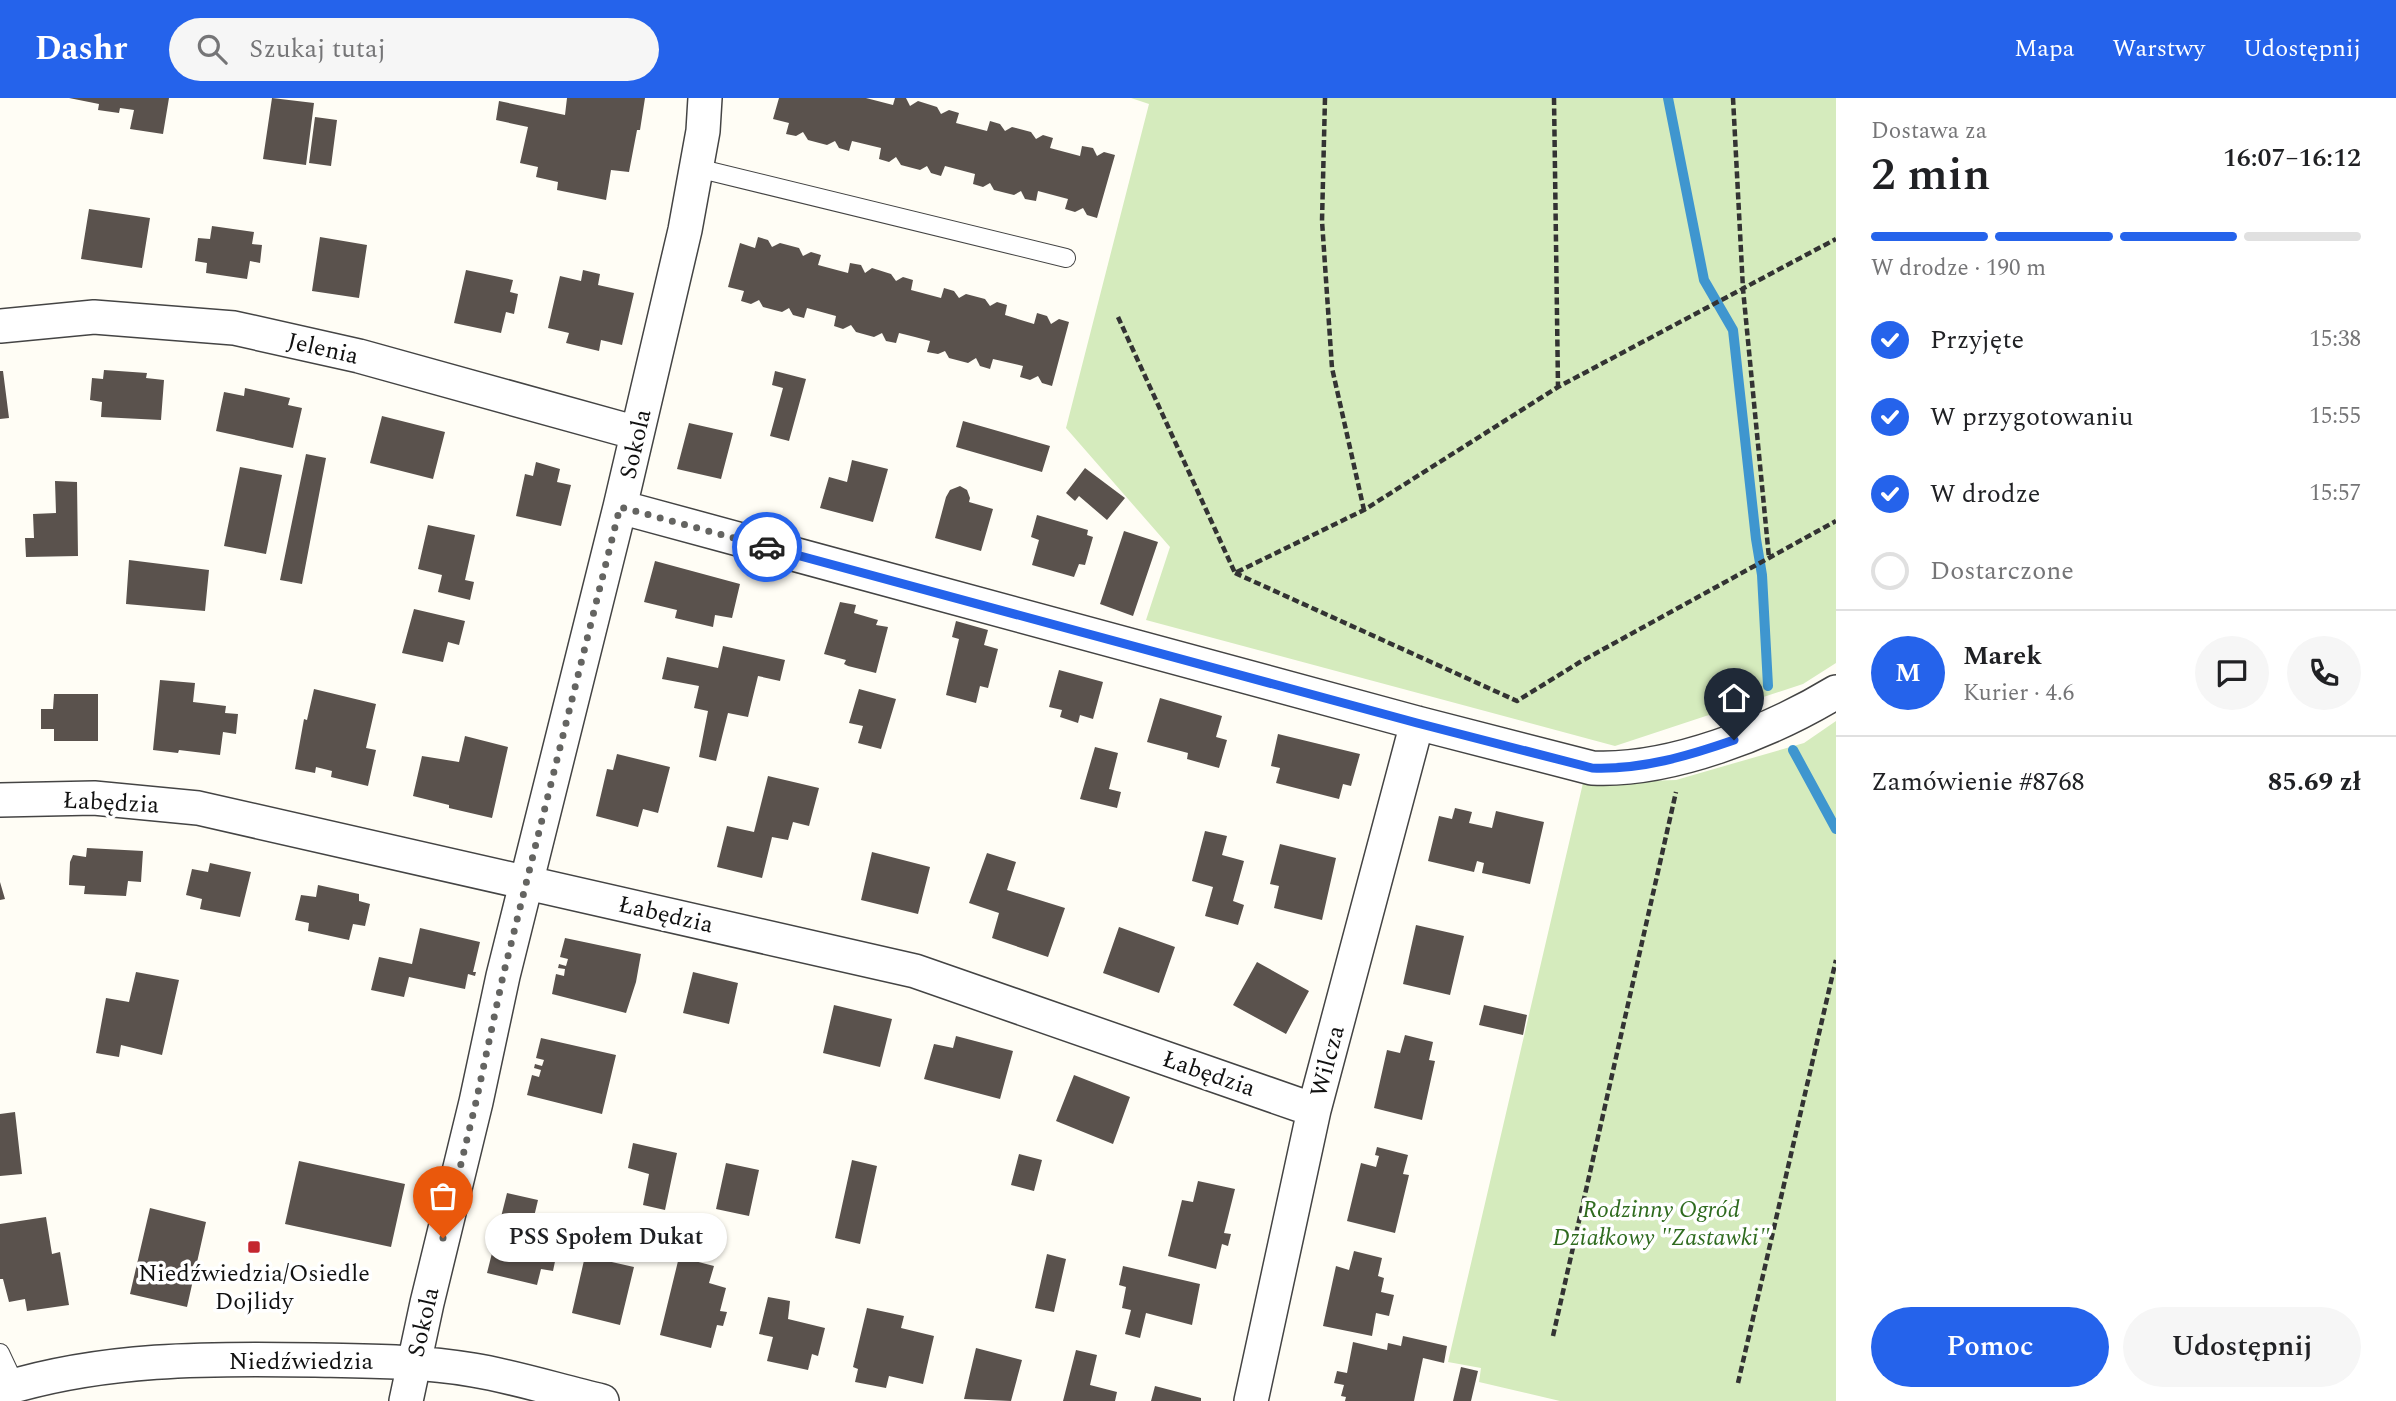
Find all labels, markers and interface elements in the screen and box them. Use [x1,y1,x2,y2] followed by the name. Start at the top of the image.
[169,18,659,81] search box
[35,24,127,74] text: Dashr
[249,29,386,69] text: Szukaj tutaj
[193,30,231,68] icon: search
[2014,31,2074,67] text: Mapa
[2112,31,2205,67] text: Warstwy
[2243,31,2361,67] text: Udostępnij
[1871,114,1987,149] text: Dostawa za
[2223,138,2361,178] text: 16:07–16:12
[1871,140,1990,210] text: 2 min
[1871,251,2046,286] text: W drodze · 190 m
[1930,320,2024,360] text: Przyjęte
[1871,321,1909,359] icon: check
[2309,322,2361,357] text: 15:38
[284,323,362,375] street label: Jelenia
[1930,397,2133,437] text: W przygotowaniu
[1871,398,1909,436] icon: check
[2309,399,2361,434] text: 15:55
[610,405,662,483] street label: Sokola
[1930,474,2040,514] text: W drodze
[1871,475,1909,513] icon: check
[2309,476,2361,511] text: 15:57
[732,512,802,582] courier
[748,528,786,566] icon: car
[1930,551,2074,591] text: Dostarczone
[1963,636,2042,676] text: Marek
[2195,636,2269,710] button: chat
[2287,636,2361,710] button: phone
[1895,653,1921,693] text: M
[1704,668,1764,740] pin
[1963,676,2074,711] text: Kurier · 4.6
[1715,679,1753,717] icon: home
[1871,762,2084,802] text: Zamówienie #8768
[2268,762,2361,802] text: 85.69 zł
[62,783,160,824] street label: Łabędzia
[615,887,717,943] street label: Łabędzia
[1301,1021,1355,1101] street label: Wilcza
[1157,1041,1260,1107] street label: Łabędzia
[413,1166,473,1238] pin
[424,1177,462,1215] icon: bag
[1552,1192,1770,1256] park label: Rodzinny Ogród Działkowy "Zastawki"
[485,1214,726,1262] callout: PSS Społem Dukat
[509,1220,703,1255] text: PSS Społem Dukat
[246,1239,262,1255] marker: Niedźwiedzia/Osiedle Dojlidy
[138,1256,370,1320] place label: Niedźwiedzia/Osiedle Dojlidy
[398,1283,450,1361] street label: Sokola
[1871,1307,2109,1387] button: Pomoc
[2123,1307,2361,1387] button: Udostępnij
[229,1344,374,1380] street label: Niedźwiedzia

